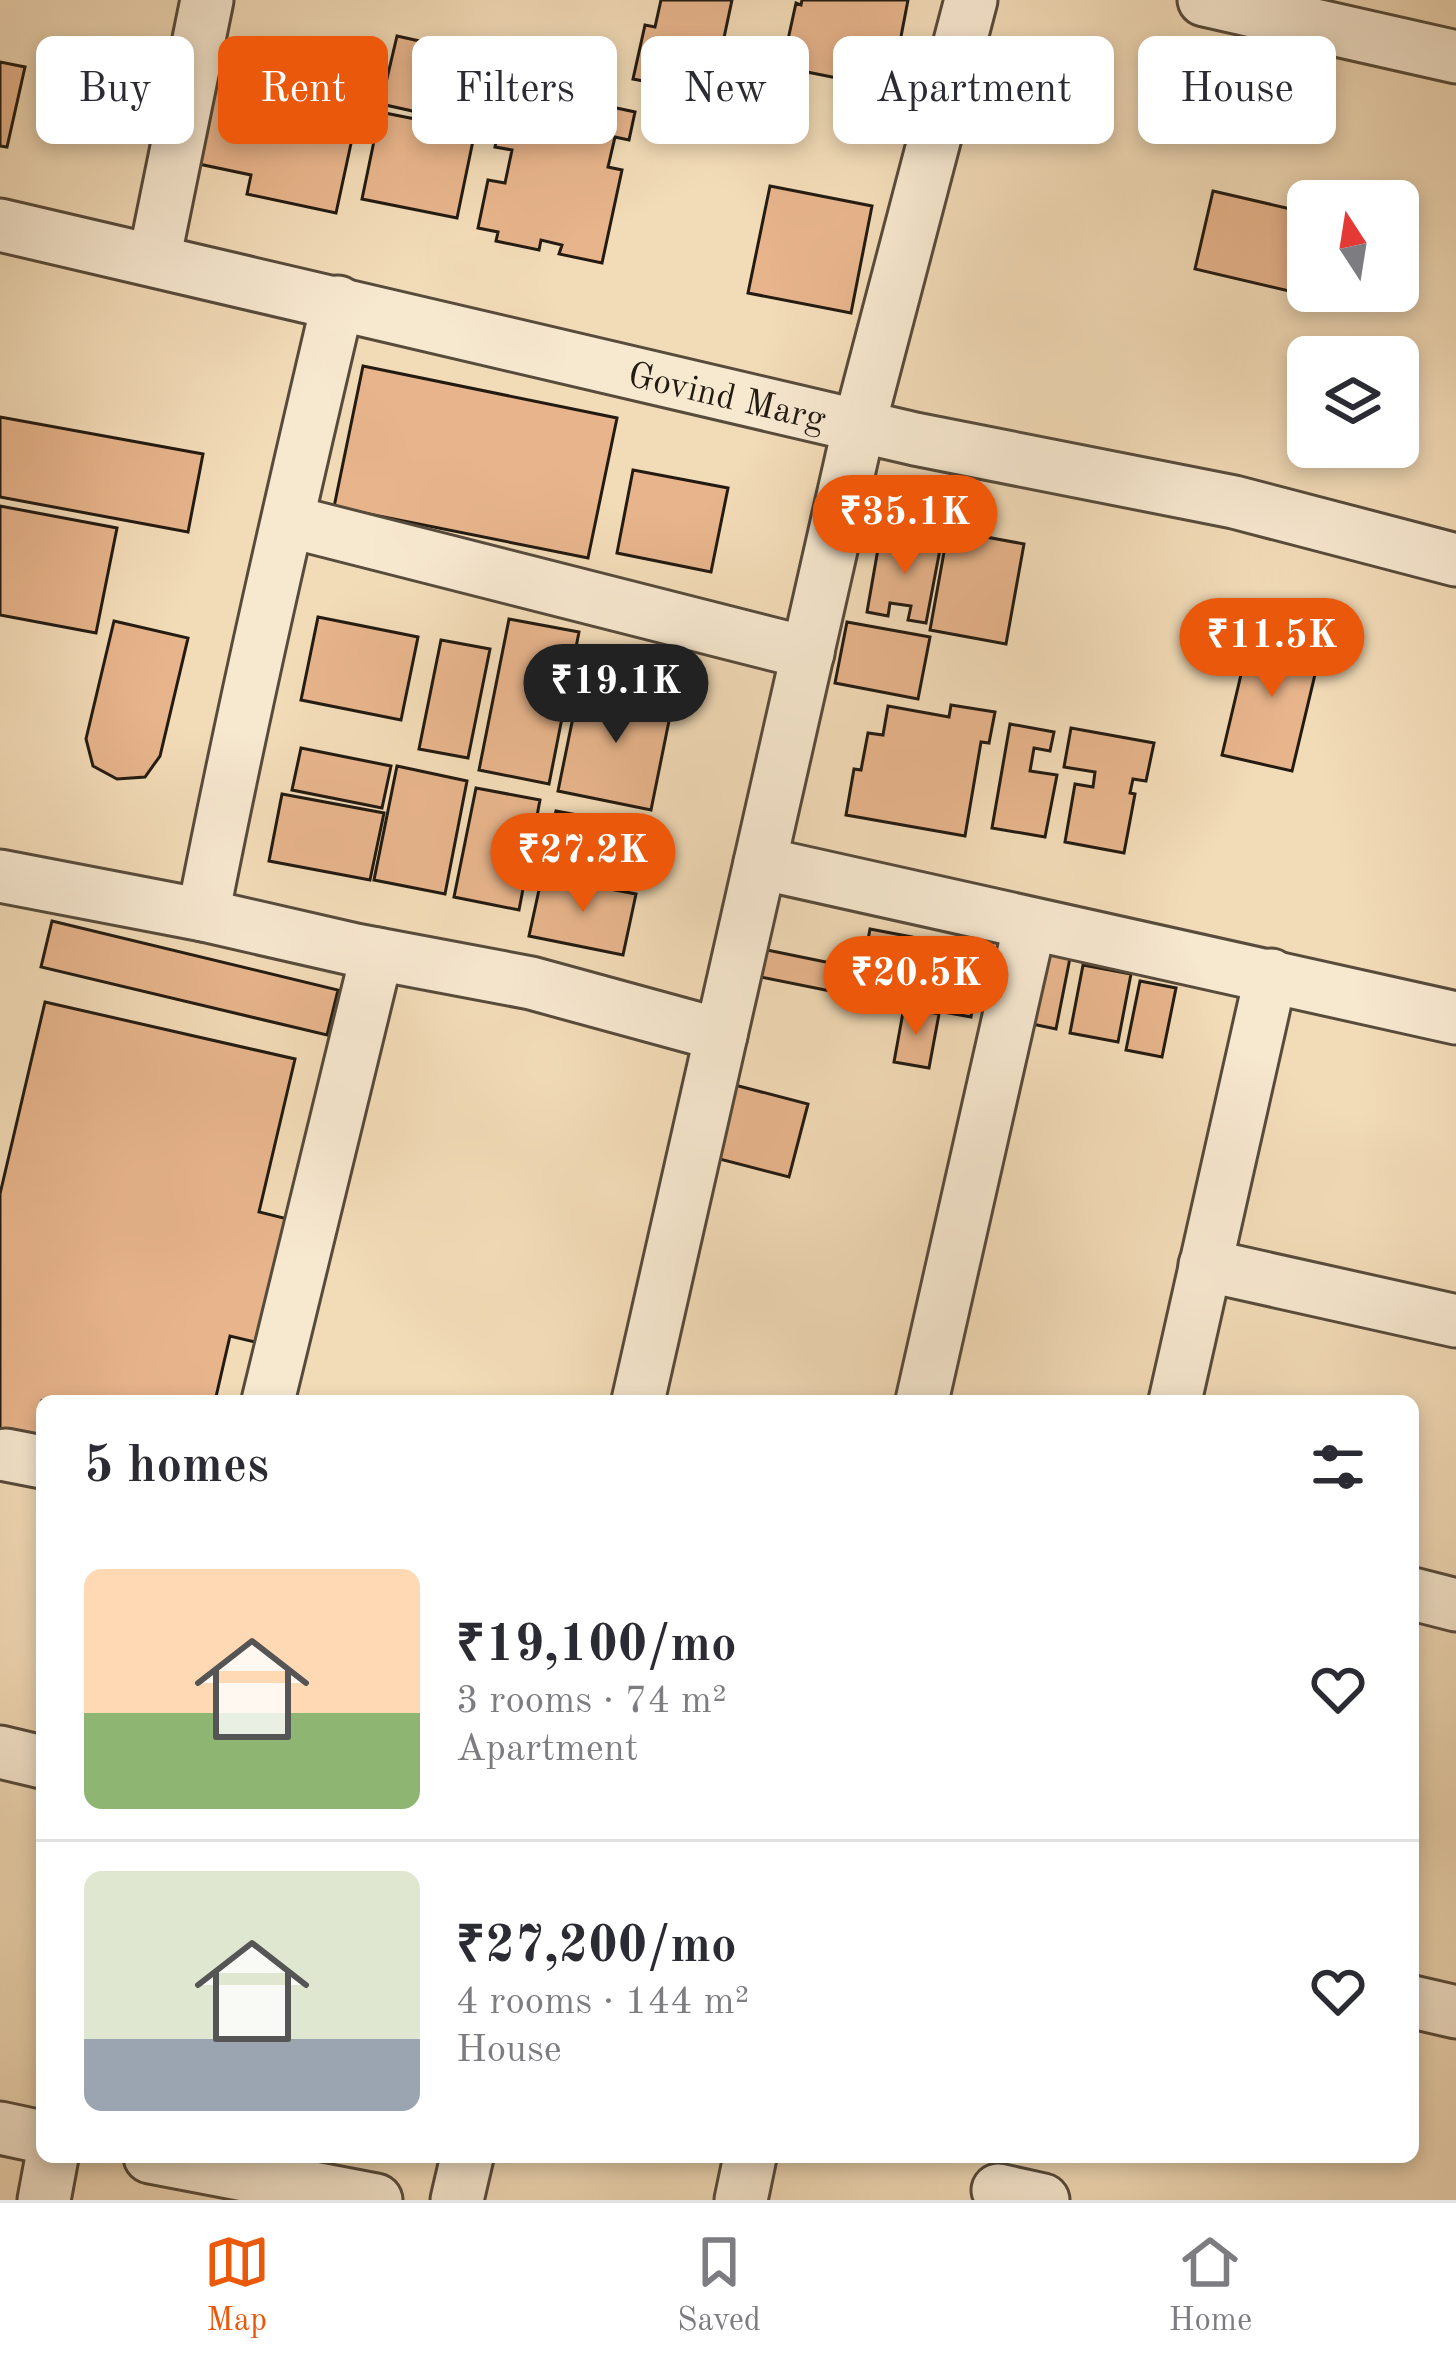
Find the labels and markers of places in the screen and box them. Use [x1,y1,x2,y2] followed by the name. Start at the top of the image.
[807,475,1003,577] pin: ₹35.1K
[1174,598,1370,700] pin: ₹11.5K
[518,644,714,746] pin: ₹19.1K
[485,813,681,915] pin: ₹27.2K
[818,936,1014,1038] pin: ₹20.5K

